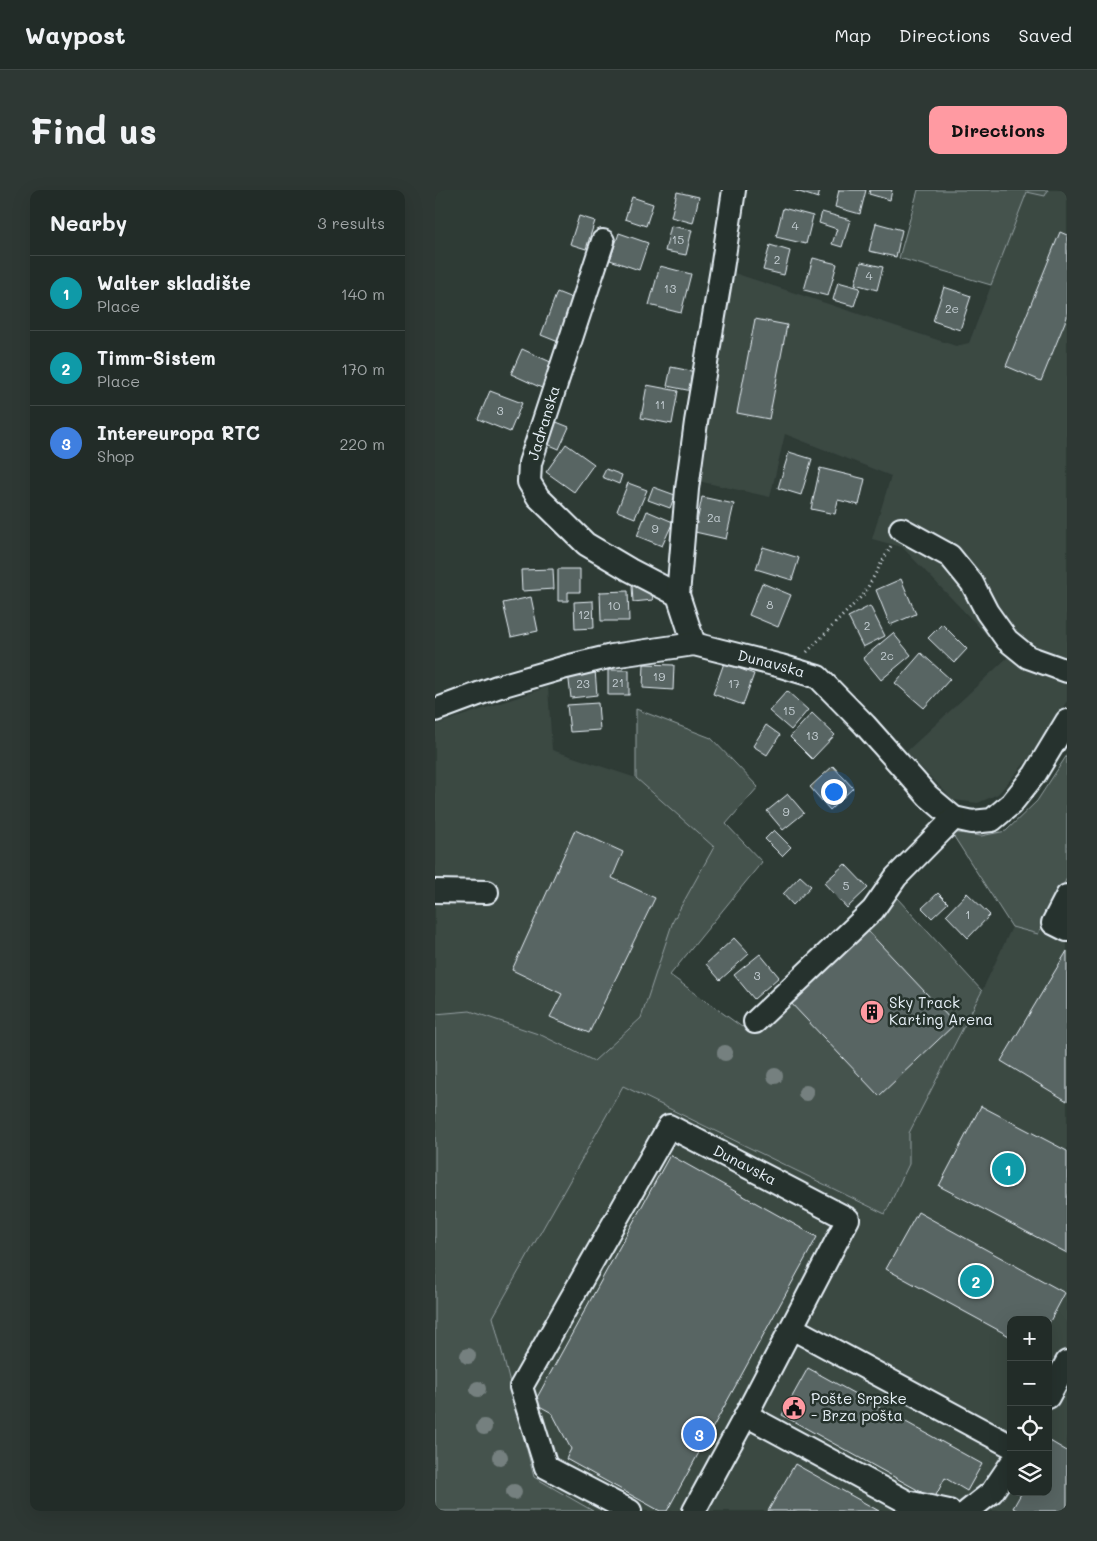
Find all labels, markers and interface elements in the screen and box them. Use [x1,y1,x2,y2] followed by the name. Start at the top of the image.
[25,19,126,50] text: Waypost
[834,23,871,47] text: Map
[899,23,991,47] text: Directions
[1019,23,1072,47] text: Saved
[929,106,1067,154] button: Directions
[30,107,157,153] text: Find us
[50,209,127,236] text: Nearby
[317,212,385,233] text: 3 results
[791,217,799,233] house number: 4
[672,231,684,247] house number: 15
[774,251,780,267] house number: 2
[865,267,873,283] house number: 4
[97,270,251,295] text: Walter skladište
[664,280,676,296] house number: 13
[62,283,70,304] text: 1
[341,283,385,304] text: 140 m
[97,295,140,316] text: Place
[945,300,959,316] house number: 2e
[97,345,216,370] text: Timm-Sistem
[62,358,70,379] text: 2
[341,358,385,379] text: 170 m
[97,370,140,391] text: Place
[522,383,564,462] street label: Jadranska
[655,396,665,412] house number: 11
[496,402,504,418] house number: 3
[97,420,260,445] text: Intereuropa RTC
[61,433,71,454] text: 3
[339,433,385,454] text: 220 m
[97,445,134,466] text: Shop
[707,509,721,525] house number: 2a
[651,520,659,536] house number: 9
[766,596,774,612] house number: 8
[608,597,621,613] house number: 10
[578,606,590,622] house number: 12
[864,617,870,633] house number: 2
[736,644,808,682] street label: Dunavska
[880,647,894,663] house number: 2c
[653,668,665,684] house number: 19
[612,674,624,690] house number: 21
[576,675,590,691] house number: 23
[728,675,740,691] house number: 17
[783,702,795,718] house number: 15
[806,727,818,743] house number: 13
[821,779,847,805] your location
[782,803,790,819] house number: 9
[843,877,850,893] house number: 5
[965,906,971,922] house number: 1
[753,967,761,983] house number: 3
[889,992,993,1029] place label: Sky Track Karting Arena
[859,999,885,1025] building icon: Sky Track Karting Arena
[710,1140,780,1189] street label: Dunavska
[992,1150,1024,1188] pin: 1
[960,1262,992,1300] pin: 2
[1007,1316,1052,1496] map controls
[1007,1316,1052,1361] button: +
[1007,1361,1052,1406] button: −
[811,1388,907,1425] place label: Pošte Srpske - Brza pošta
[781,1395,807,1421] public building icon: Pošte Srpske - Brza pošta
[1007,1406,1052,1451] button: locate
[683,1415,715,1453] pin: 3
[1007,1451,1052,1496] button: layers

